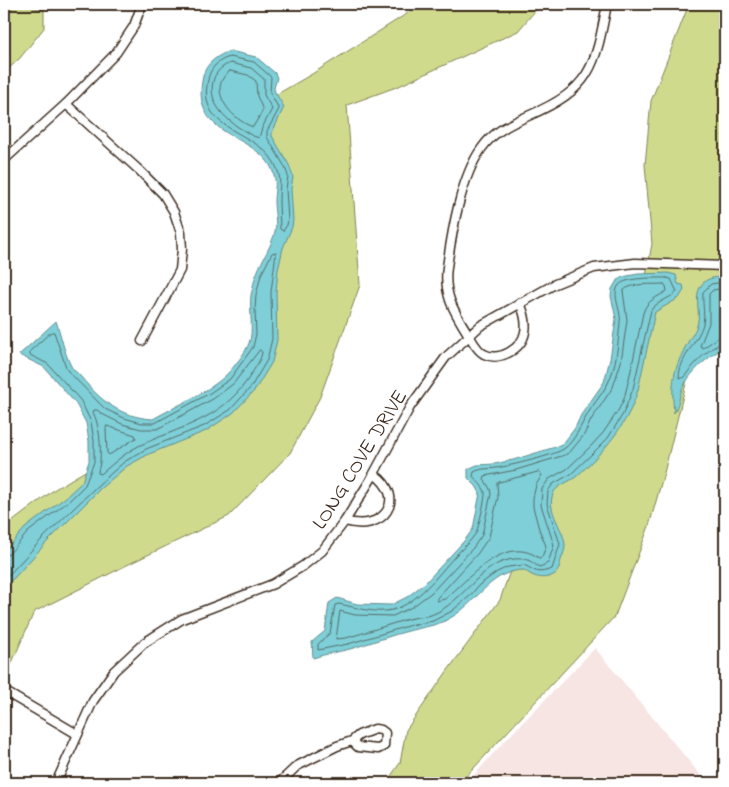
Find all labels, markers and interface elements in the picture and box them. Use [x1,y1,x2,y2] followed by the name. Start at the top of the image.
[306,384,416,536] street label: LONG COVE DRIVE

